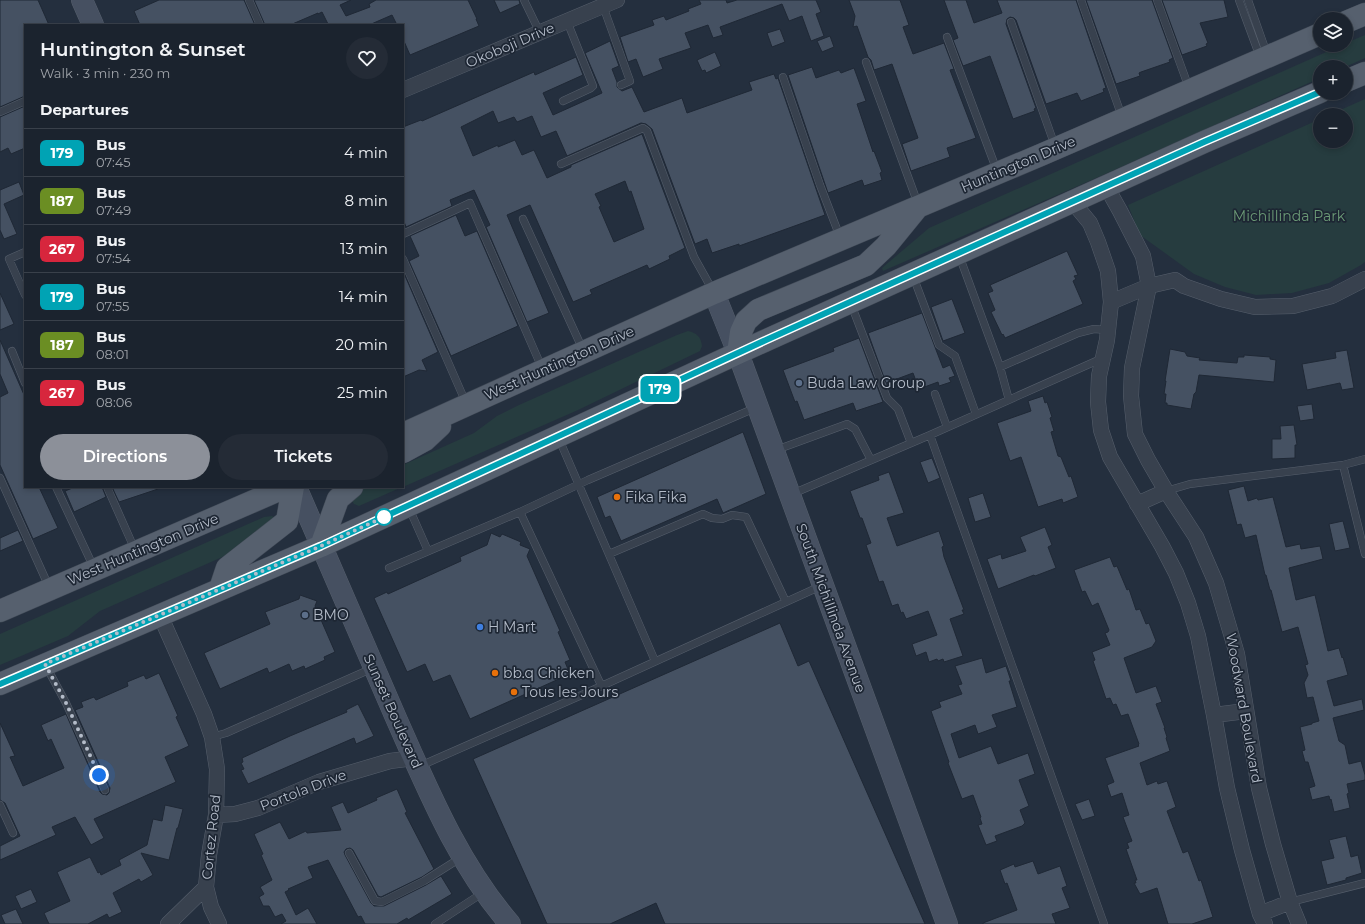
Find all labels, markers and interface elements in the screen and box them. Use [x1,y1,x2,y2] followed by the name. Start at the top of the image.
[1313,12,1353,148] map controls
[1313,12,1353,52] button: layers
[463,18,557,72] street label: Okoboji Drive
[346,37,388,79] button: heart
[40,38,246,61] text: Huntington & Sunset
[1313,60,1353,100] button: +
[40,65,170,81] text: Walk · 3 min · 230 m
[40,100,129,119] text: Departures
[1313,108,1353,148] button: −
[958,132,1078,196] street label: Huntington Drive
[96,135,126,154] text: Bus
[344,143,388,162] text: 4 min
[50,144,74,162] text: 179
[96,154,131,170] text: 07:45
[96,183,126,202] text: Bus
[344,191,388,210] text: 8 min
[50,192,74,210] text: 187
[96,202,131,218] text: 07:49
[1233,207,1346,225] park label: Michillinda Park
[96,231,126,250] text: Bus
[340,239,388,258] text: 13 min
[49,240,75,258] text: 267
[96,250,131,266] text: 07:54
[96,279,126,298] text: Bus
[339,287,388,306] text: 14 min
[50,288,74,306] text: 179
[96,298,129,314] text: 07:55
[481,322,637,404] street label: West Huntington Drive
[96,327,126,346] text: Bus
[336,335,388,354] text: 20 min
[50,336,74,354] text: 187
[96,346,129,362] text: 08:01
[807,374,925,392] place label: Buda Law Group
[96,375,126,394] text: Bus
[637,376,683,402] line badge: 179
[794,378,804,388] marker: Buda Law Group
[648,380,672,398] text: 179
[337,383,388,402] text: 25 min
[49,384,75,402] text: 267
[96,394,132,410] text: 08:06
[40,434,210,480] button: Directions
[218,434,388,480] button: Tickets
[625,488,687,506] place label: Fika Fika
[612,492,622,502] marker: Fika Fika
[375,508,393,526] unlabelled marker
[65,509,221,589] street label: West Huntington Drive
[792,521,870,695] street label: South Michillinda Avenue
[313,606,349,624] place label: BMO
[300,610,310,620] marker: BMO
[488,618,537,636] place label: H Mart
[475,622,485,632] marker: H Mart
[1222,632,1266,784] street label: Woodward Boulevard
[360,651,426,771] street label: Sunset Boulevard
[503,664,595,682] place label: bb.q Chicken
[490,668,500,678] marker: bb.q Chicken
[522,683,618,701] place label: Tous les Jours
[509,687,519,697] marker: Tous les Jours
[89,765,109,785] your location
[257,765,349,815] street label: Portola Drive
[198,794,224,880] street label: Cortez Road

